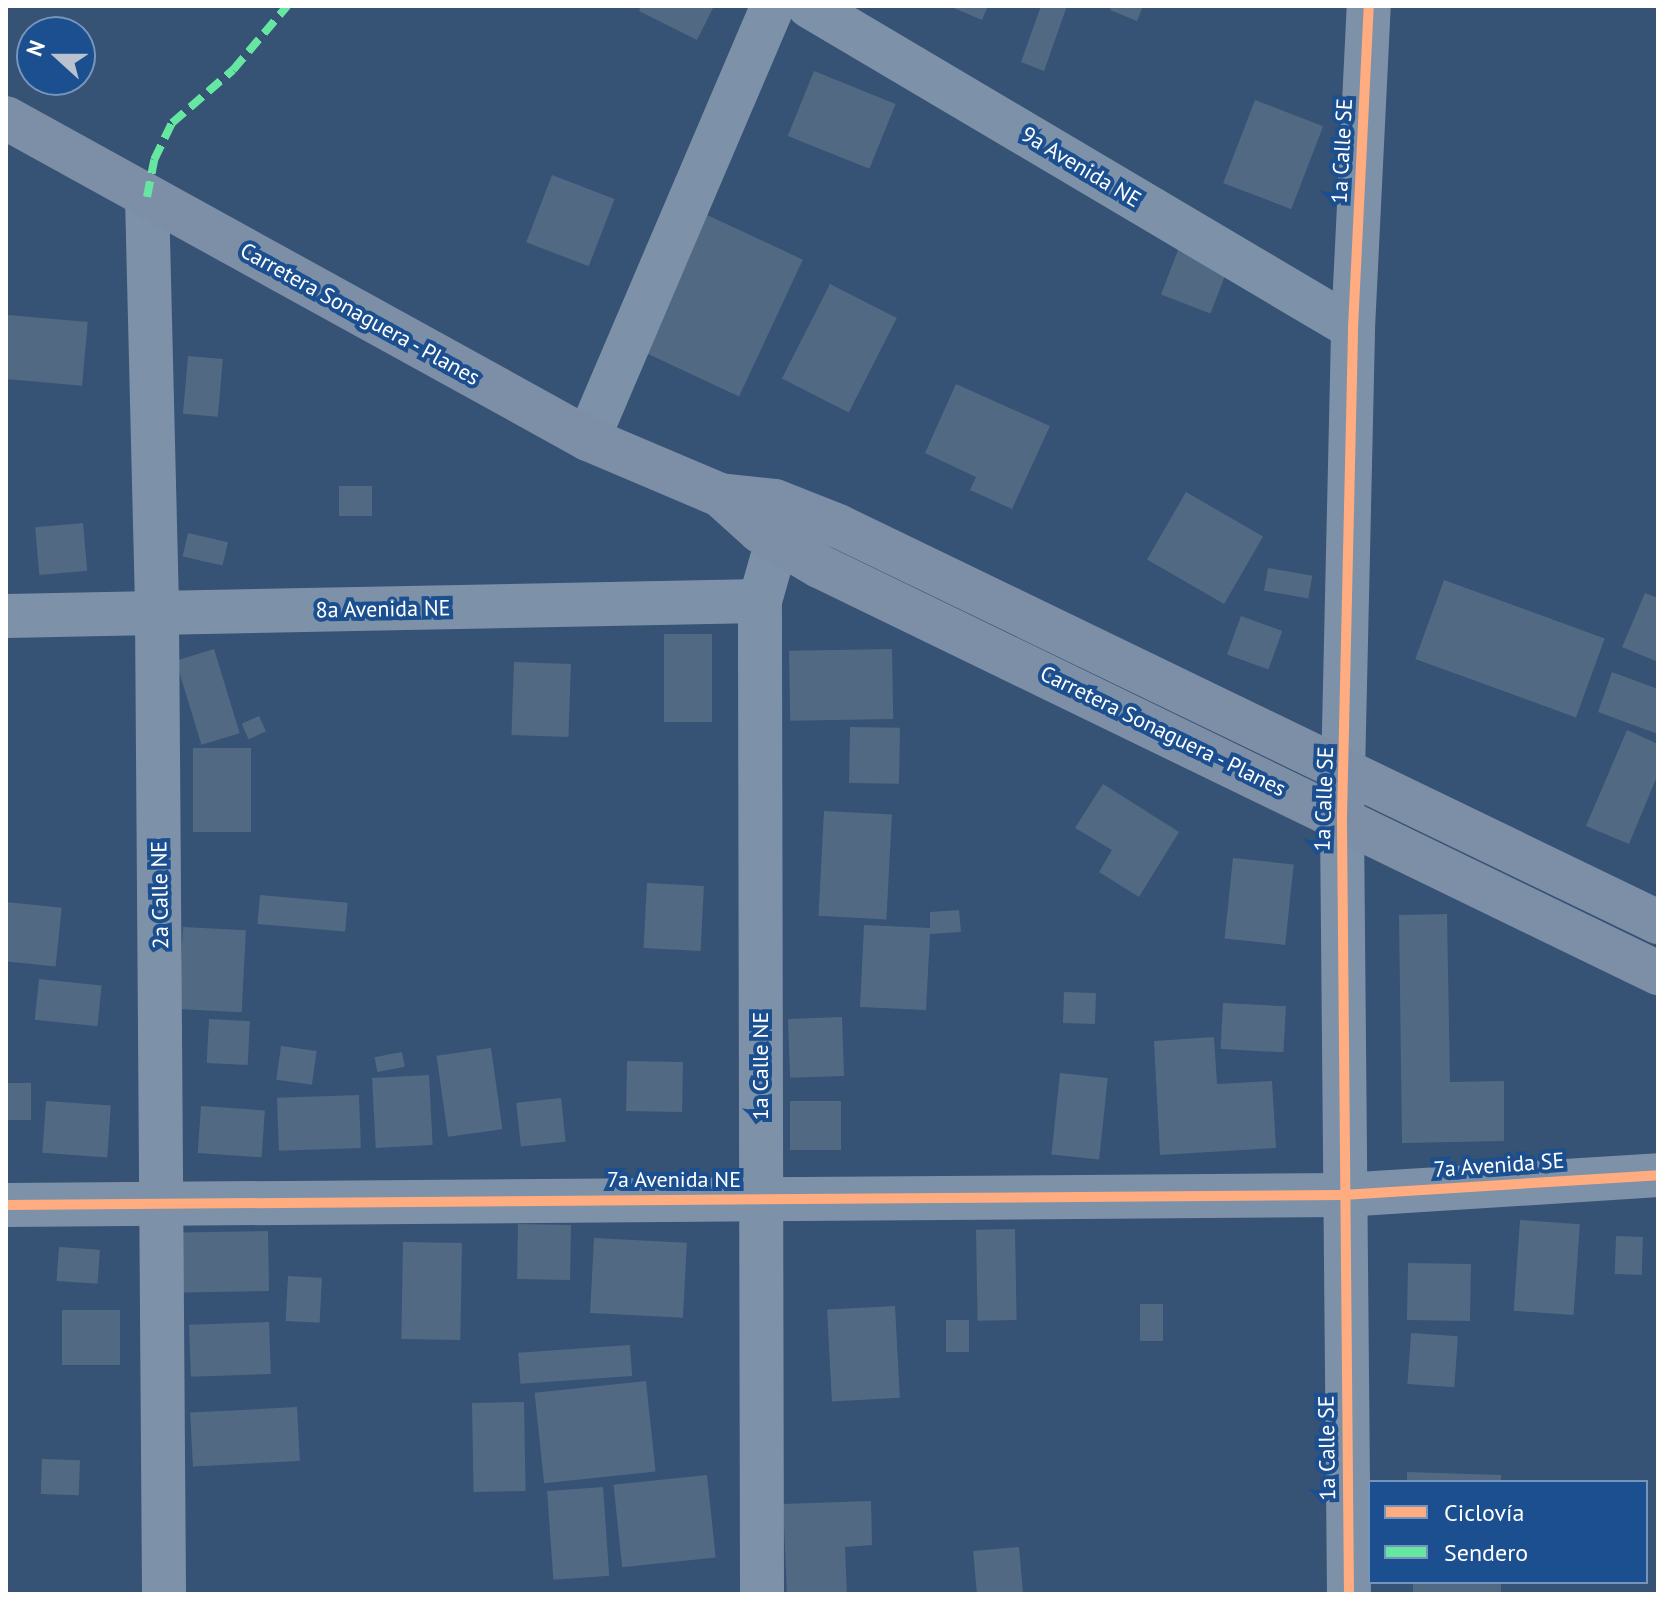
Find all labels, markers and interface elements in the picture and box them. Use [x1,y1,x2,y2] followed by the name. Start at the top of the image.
[16,16,96,96] north arrow
[20,36,51,60] text: N
[1326,98,1358,204] street label: 1a Calle SE
[1016,121,1146,213] street label: 9a Avenida NE
[234,236,486,392] street label: Carretera Sonaguera - Planes
[315,595,451,623] street label: 8a Avenida NE
[1034,659,1292,803] street label: Carretera Sonaguera - Planes
[1309,746,1339,852] street label: 1a Calle SE
[146,841,174,949] street label: 2a Calle NE
[748,1012,774,1120] street label: 1a Calle NE
[1433,1147,1565,1183] street label: 7a Avenida SE
[607,1167,741,1193] street label: 7a Avenida NE
[1313,1395,1341,1501] street label: 1a Calle SE
[1368,1480,1648,1584] legend
[1444,1497,1524,1528] text: Ciclovía
[1444,1537,1528,1568] text: Sendero

